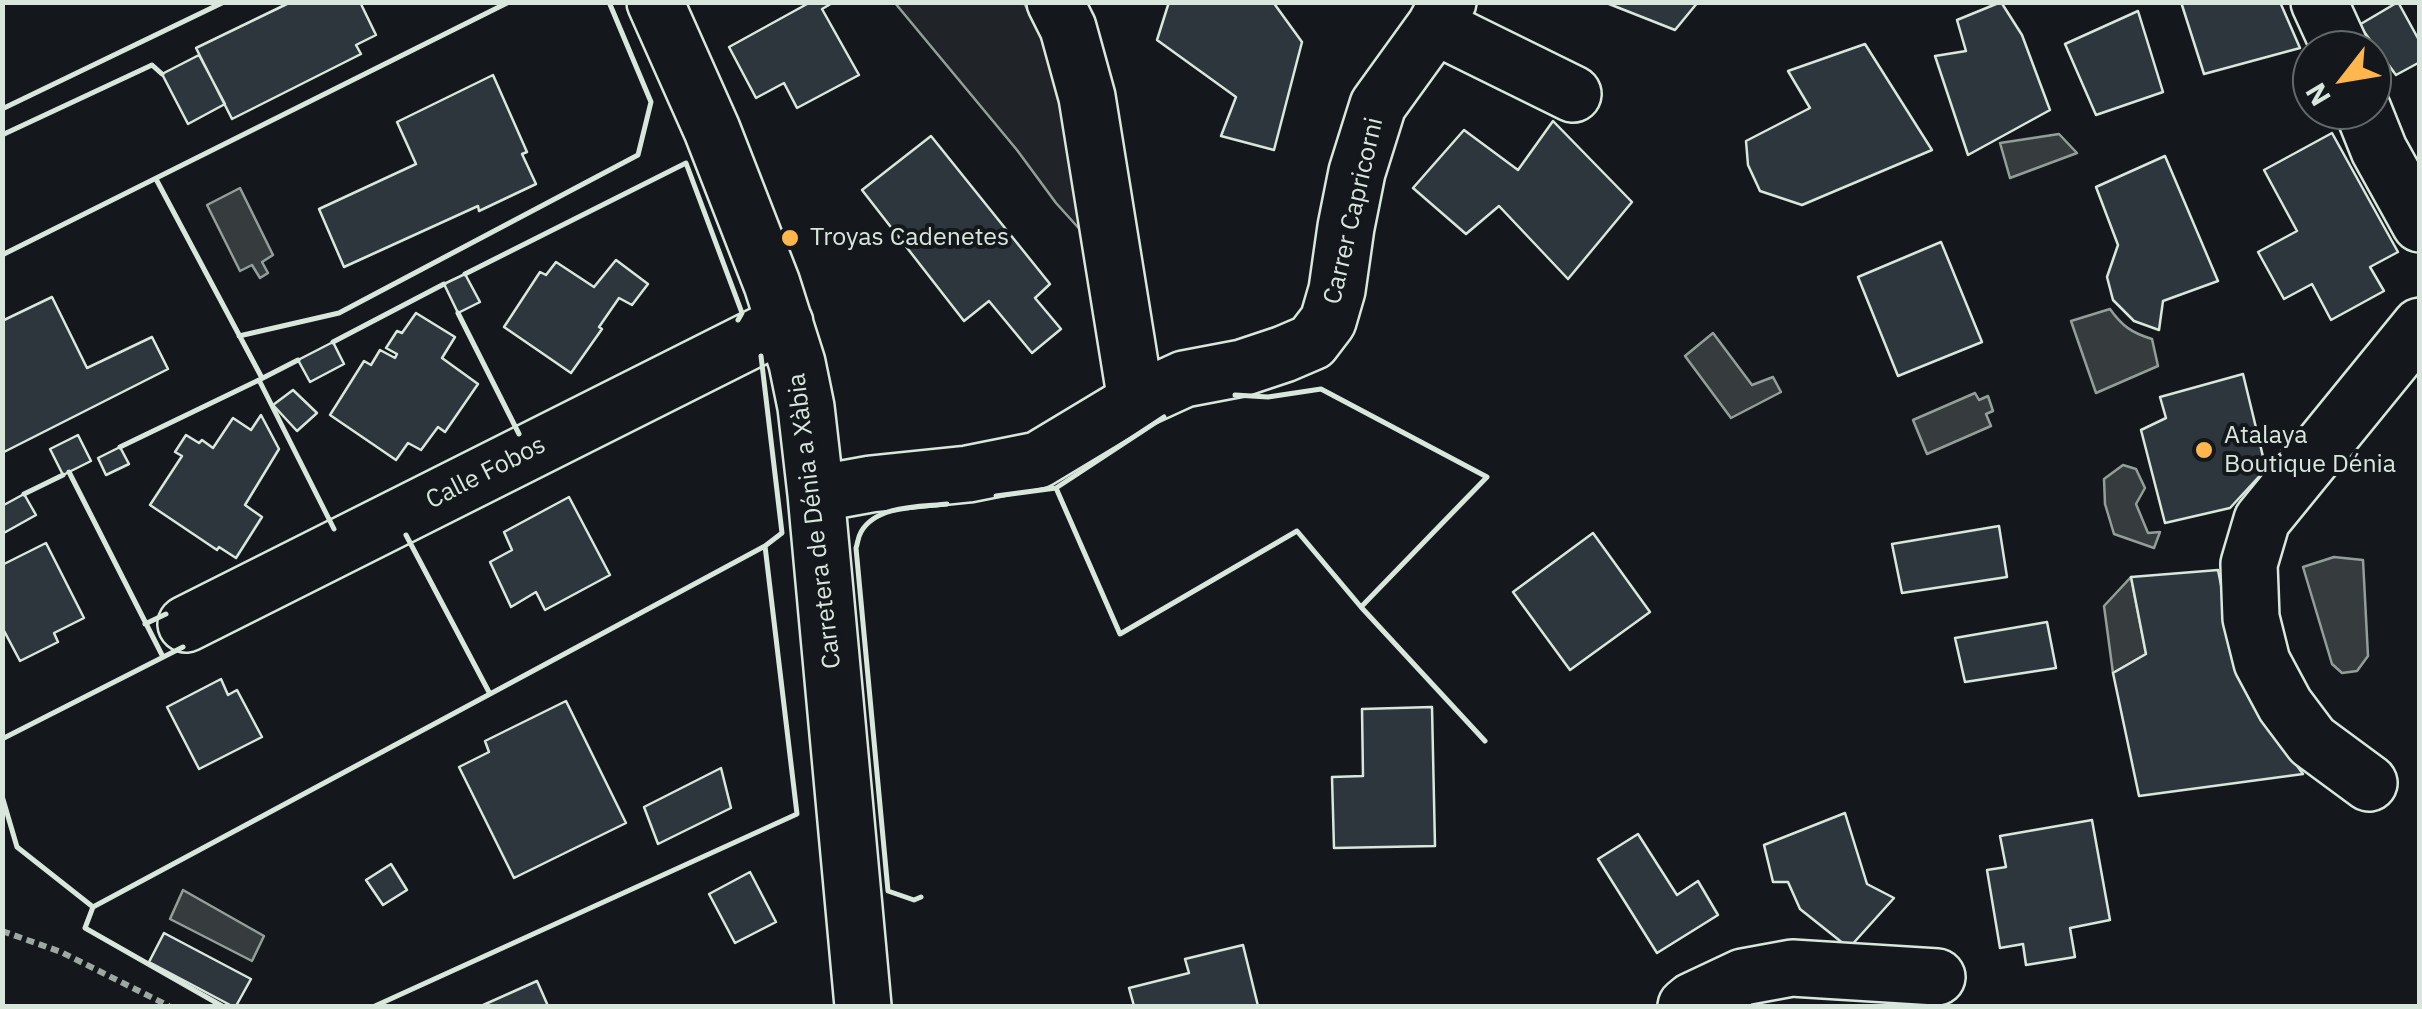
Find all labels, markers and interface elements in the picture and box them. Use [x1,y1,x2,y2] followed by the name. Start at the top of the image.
[2292,30,2392,130] north arrow
[2296,76,2339,113] text: N
[1318,115,1390,307] street label: Carrer Capricorni
[810,223,1009,253] place label: Troyas Cadenetes
[779,227,801,249] marker: Troyas Cadenetes
[782,371,848,671] street label: Carretera de Dénia a Xàbia
[2224,421,2396,480] place label: Atalaya Boutique Dénia
[421,430,551,516] street label: Calle Fobos
[2193,439,2215,461] marker: Atalaya Boutique Dénia

